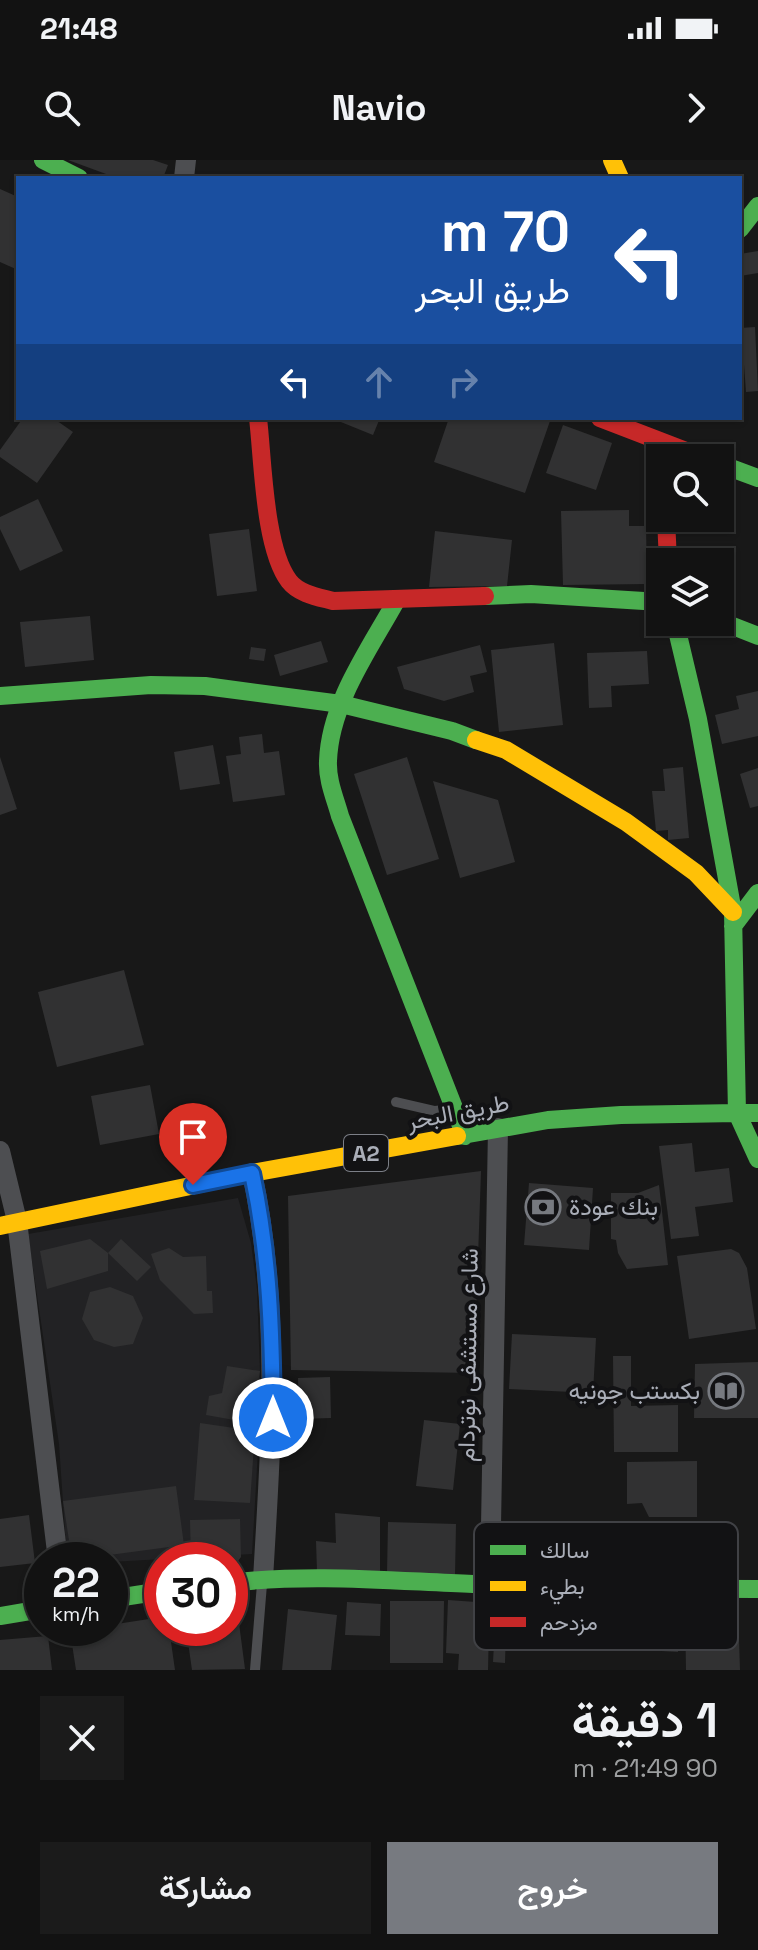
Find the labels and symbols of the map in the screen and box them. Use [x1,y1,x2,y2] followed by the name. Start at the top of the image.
[403,1086,512,1137] street label: طريق البحر
[159,1103,227,1185] pin
[344,1135,388,1171] road number: A2
[524,1188,562,1226] bank icon: بنك عودة
[569,1191,658,1222] place label: بنك عودة
[450,1248,486,1462] street label: شارع مستشفى نوتردام
[707,1372,745,1410] library icon: بكستب جونيه
[569,1375,700,1406] place label: بكستب جونيه
[231,1376,315,1460] position arrow
[474,1522,738,1650] legend
[540,1536,589,1564] text: سالك
[144,1542,248,1646] speed limit sign: 30
[540,1572,585,1605] text: بطيء
[540,1608,598,1637] text: مزدحم

